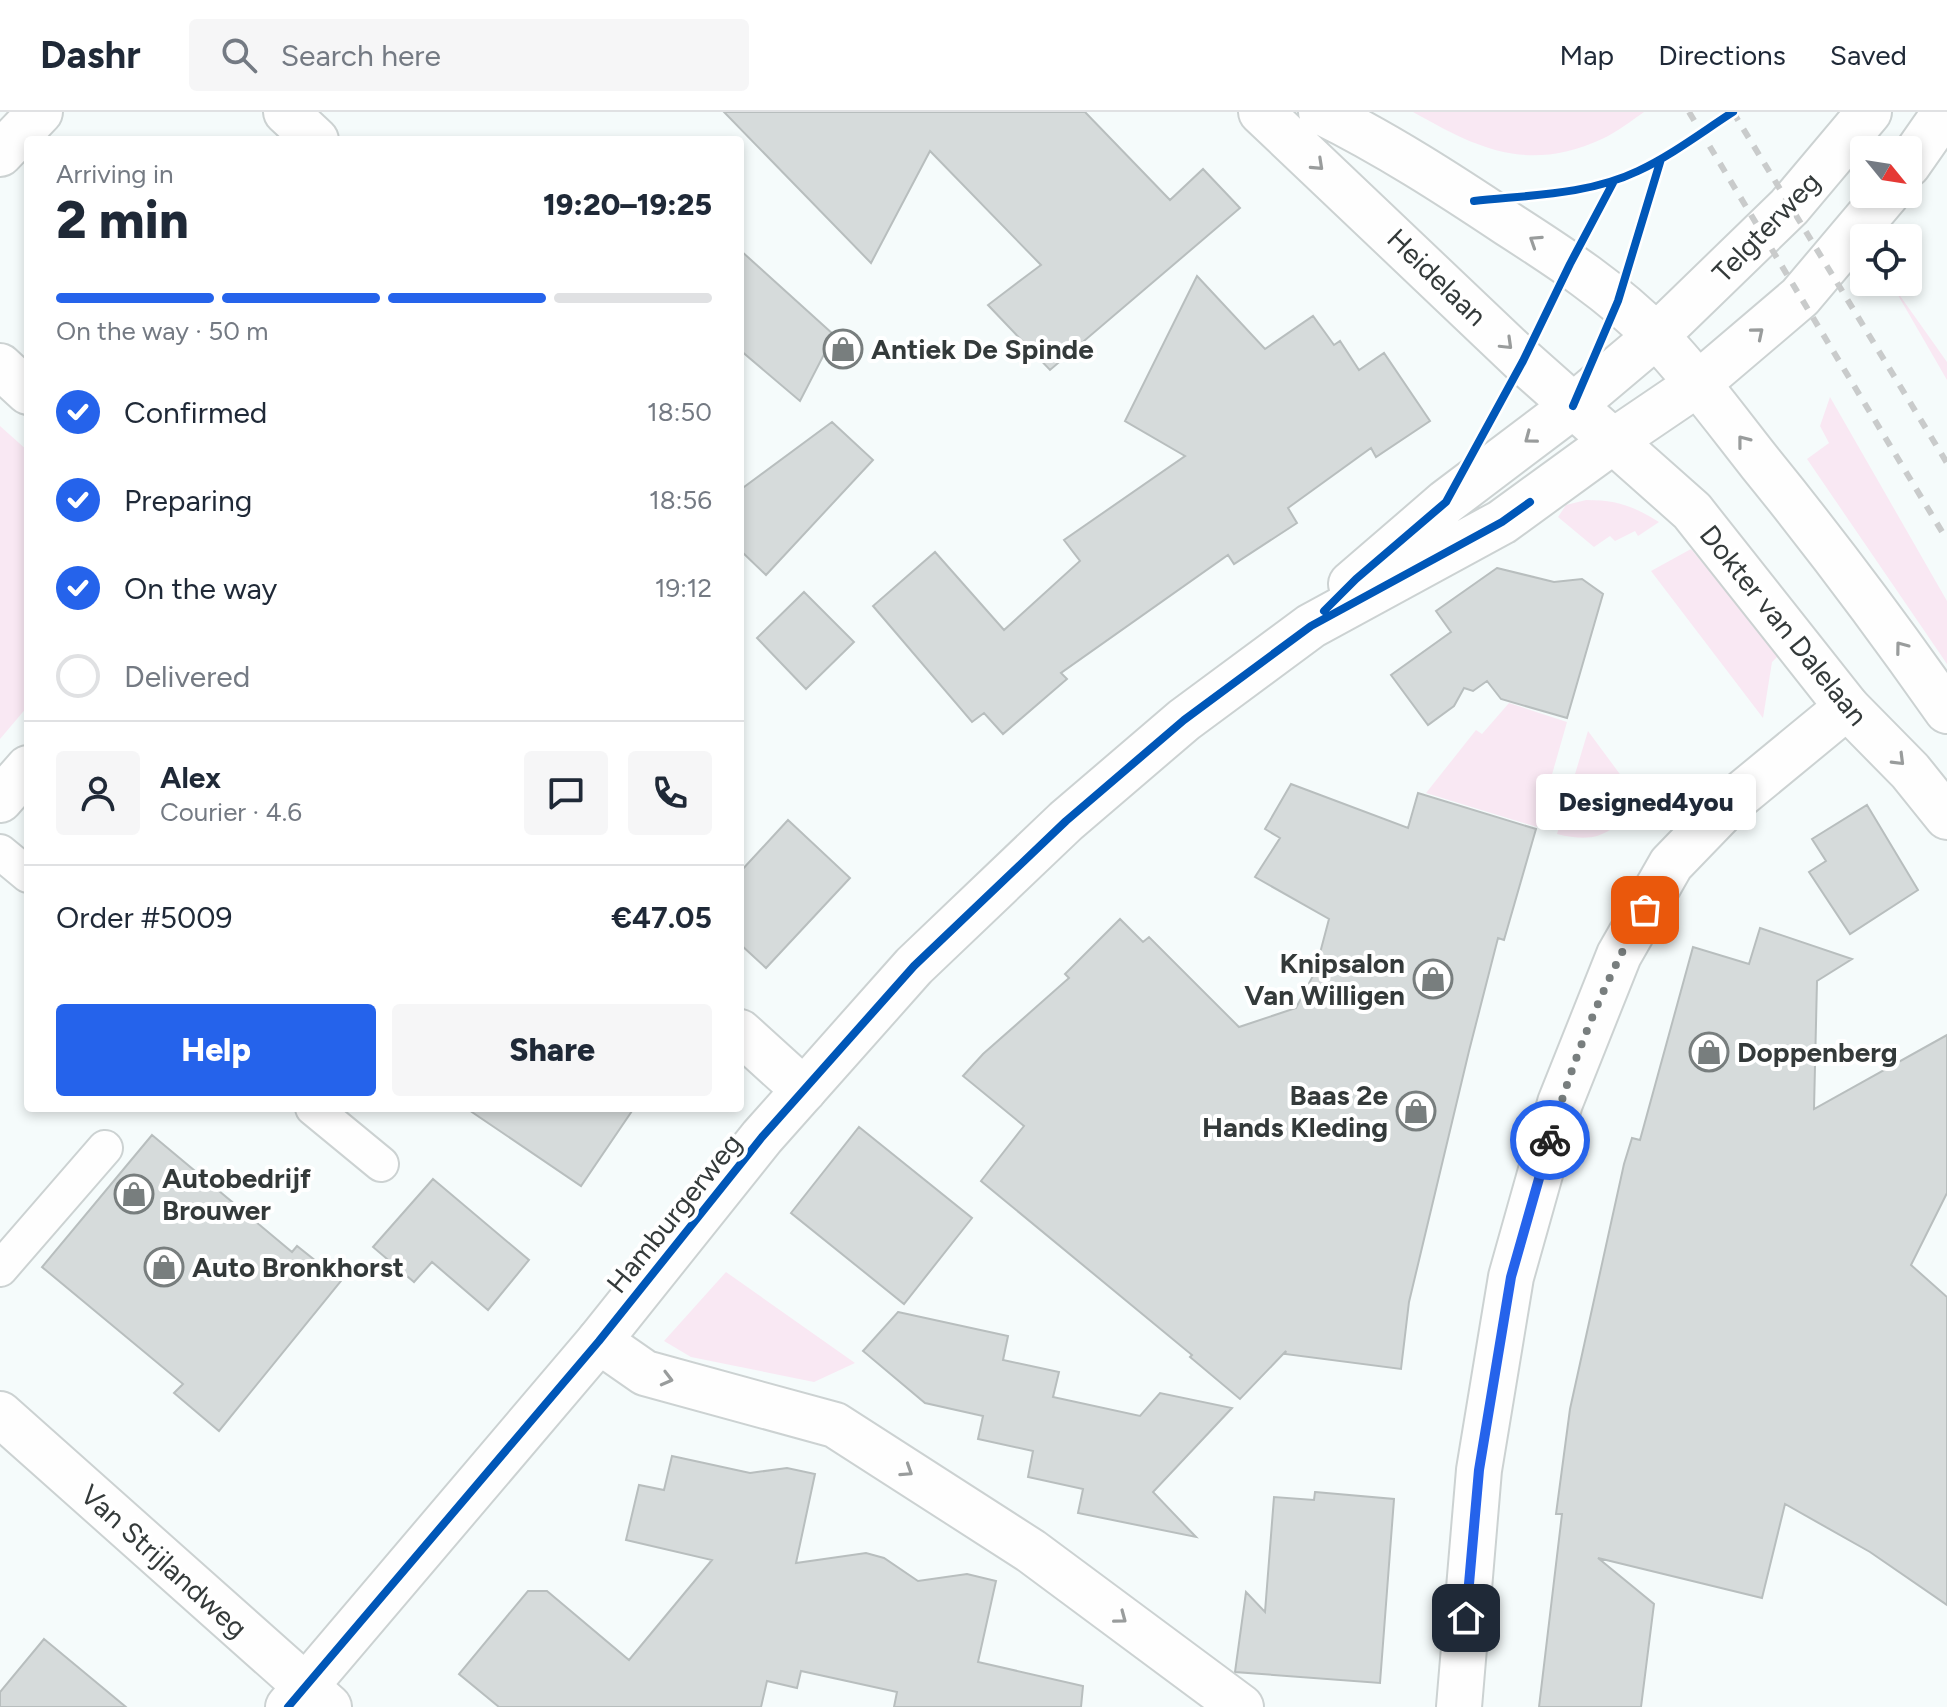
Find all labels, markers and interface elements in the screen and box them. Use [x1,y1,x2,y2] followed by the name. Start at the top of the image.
[189,19,749,91] search box
[40,32,141,78] text: Dashr
[217,33,261,77] icon: search
[281,37,441,74] text: Search here
[1560,38,1614,72] text: Map
[1658,38,1786,72] text: Directions
[1830,38,1907,72] text: Saved
[1850,136,1922,208] north arrow
[1850,136,1922,296] map controls
[1309,156,1323,171] one-way arrow
[56,158,174,190] text: Arriving in
[1705,165,1827,289] street label: Telgterweg
[543,186,712,223] text: 19:20–19:25
[56,189,189,251] text: 2 min
[1380,221,1494,333] street label: Heidelaan
[1850,224,1922,296] button: locate
[1529,236,1544,251] one-way arrow
[56,315,269,347] text: On the way · 50 m
[822,328,864,370] shop icon: Antiek De Spinde
[1749,328,1763,343] one-way arrow
[871,332,1094,366] place label: Antiek De Spinde
[1498,335,1512,350] one-way arrow
[56,390,100,434] icon: check
[124,394,267,431] text: Confirmed
[647,396,712,428] text: 18:50
[1524,429,1539,443] one-way arrow
[1739,435,1753,450] one-way arrow
[56,478,100,522] icon: check
[124,482,252,519] text: Preparing
[649,484,712,516] text: 18:56
[1693,518,1875,732] street label: Dokter van Dalelaan
[56,566,100,610] icon: check
[124,570,277,607] text: On the way
[655,572,712,604] text: 19:12
[1897,642,1911,656] one-way arrow
[124,658,250,695] text: Delivered
[56,751,140,835] button: person
[524,751,608,835] button: chat
[628,751,712,835] button: phone
[1890,751,1904,765] one-way arrow
[160,759,221,796] text: Alex
[1535,774,1755,830] callout: Designed4you
[1558,786,1734,818] text: Designed4you
[160,796,302,828] text: Courier · 4.6
[1611,876,1679,944] pin
[1623,888,1667,932] icon: bag
[56,899,233,936] text: Order #5009
[611,899,712,936] text: €47.05
[1244,946,1405,1012] place label: Knipsalon Van Willigen
[1412,958,1454,1000] shop icon: Knipsalon Van Willigen
[56,1004,376,1096] button: Help
[392,1004,712,1096] button: Share
[1688,1031,1730,1073] shop icon: Doppenberg
[1737,1035,1898,1069] place label: Doppenberg
[1202,1078,1388,1144] place label: Baas 2e Hands Kleding
[1395,1090,1437,1132] shop icon: Baas 2e Hands Kleding
[1510,1100,1590,1180] courier
[1528,1118,1572,1162] icon: bike
[599,1126,749,1300] street label: Hamburgerweg
[162,1161,312,1227] place label: Autobedrijf Brouwer
[113,1173,155,1215] shop icon: Autobedrijf Brouwer
[143,1246,185,1288] shop icon: Auto Bronkhorst
[192,1250,404,1284] place label: Auto Bronkhorst
[659,1369,673,1386] one-way arrow
[898,1462,913,1477] one-way arrow
[74,1477,254,1645] street label: Van Strijlandweg
[1432,1584,1500,1652] pin
[1444,1596,1488,1640] icon: home
[1112,1608,1127,1623] one-way arrow

